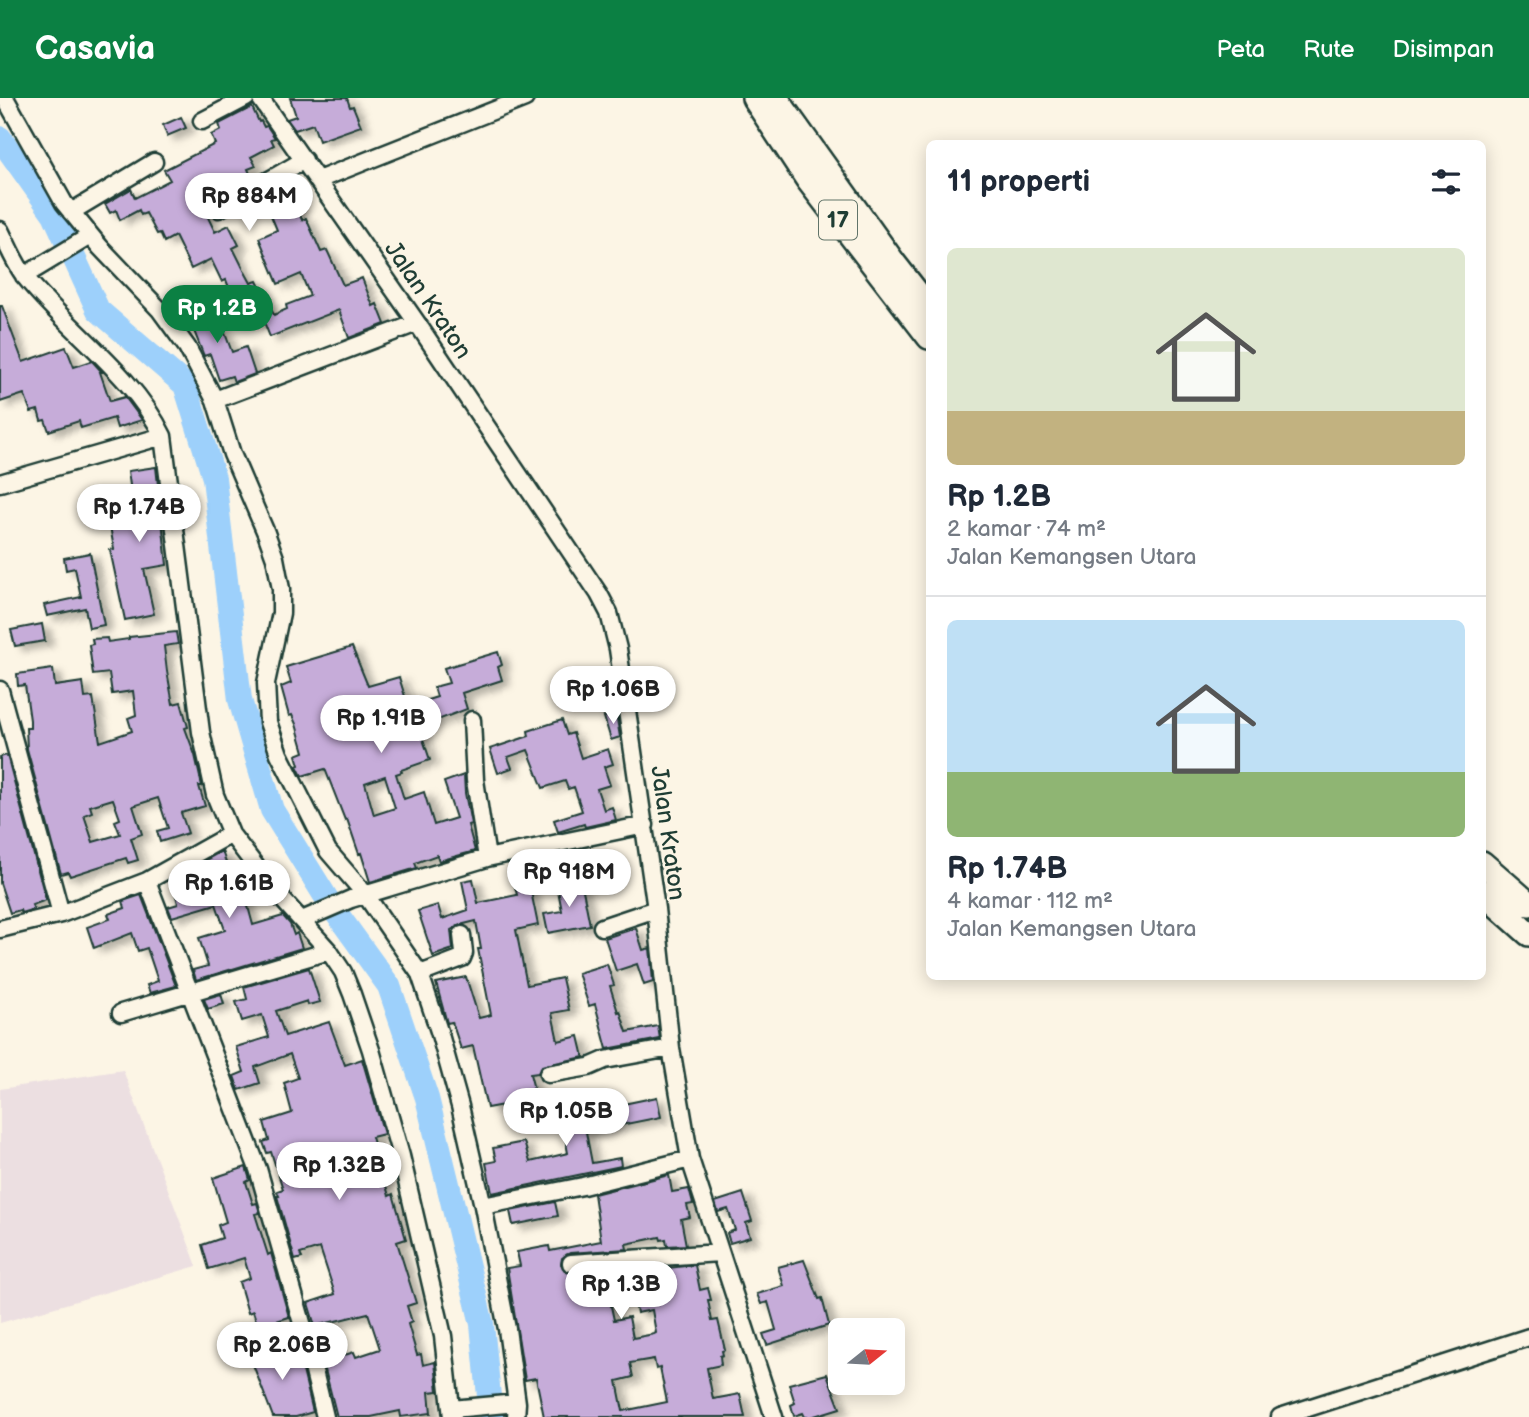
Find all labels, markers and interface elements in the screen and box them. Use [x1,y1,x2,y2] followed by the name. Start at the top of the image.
[35,29,155,69] text: Casavia
[1217,35,1265,64] text: Peta
[1303,35,1355,64] text: Rute
[1393,35,1494,64] text: Disimpan
[1427,163,1465,201] icon: filters
[947,164,1090,200] text: 11 properti
[184,174,314,233] pin: Rp 884M
[201,182,297,210] text: Rp 884M
[819,200,857,239] road number: 17
[378,236,478,364] street label: Jalan Kraton
[152,286,282,345] pin: Rp 1.2B
[177,294,257,322] text: Rp 1.2B
[1143,294,1269,420] icon: home
[947,479,1051,515] text: Rp 1.2B
[67,484,211,544] pin: Rp 1.74B
[93,493,185,521] text: Rp 1.74B
[947,515,1106,543] text: 2 kamar · 74 m²
[947,543,1197,571] text: Jalan Kemangsen Utara
[541,666,685,726] pin: Rp 1.06B
[1143,666,1269,792] icon: home
[566,675,660,703] text: Rp 1.06B
[309,696,453,755] pin: Rp 1.91B
[336,704,426,732] text: Rp 1.91B
[644,764,692,902] street label: Jalan Kraton
[504,850,634,909] pin: Rp 918M
[947,851,1067,887] text: Rp 1.74B
[523,858,615,886] text: Rp 918M
[157,860,301,920] pin: Rp 1.61B
[184,869,274,897] text: Rp 1.61B
[947,887,1113,915] text: 4 kamar · 112 m²
[947,915,1197,943] text: Jalan Kemangsen Utara
[494,1088,638,1148] pin: Rp 1.05B
[519,1097,613,1125] text: Rp 1.05B
[267,1142,411,1202] pin: Rp 1.32B
[292,1151,386,1179] text: Rp 1.32B
[556,1262,686,1321] pin: Rp 1.3B
[581,1270,661,1298] text: Rp 1.3B
[828,1318,905,1395] north arrow
[828,1318,905,1395] map controls
[210,1322,354,1382] pin: Rp 2.06B
[233,1331,331,1359] text: Rp 2.06B

